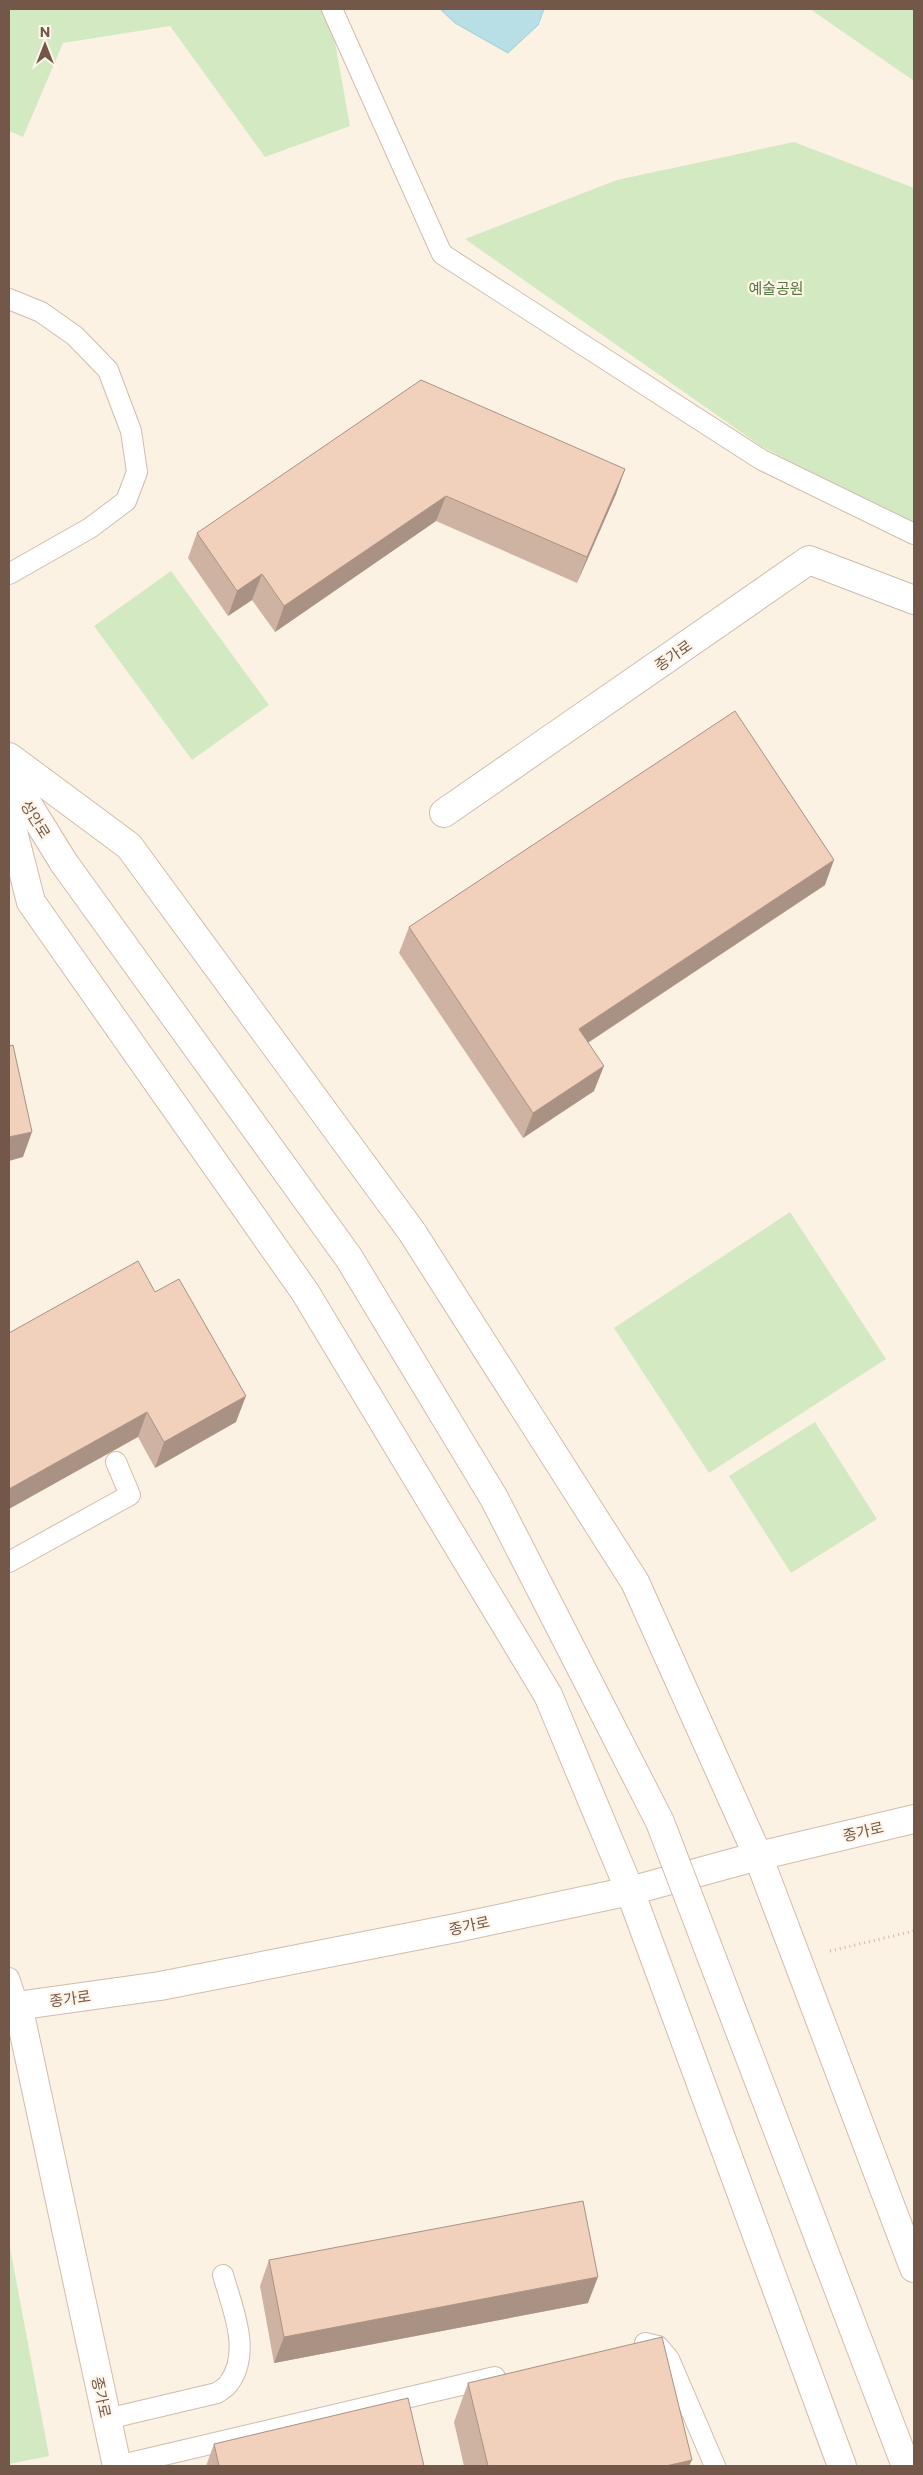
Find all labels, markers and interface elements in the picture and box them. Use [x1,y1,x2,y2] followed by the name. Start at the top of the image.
[20,20,70,70] north arrow
[40,23,50,40] text: N
[748,279,804,297] park label: 예술공원
[651,636,695,674] street label: 종가로
[17,797,55,841] street label: 성안로
[841,1818,885,1844] street label: 종가로
[447,1912,491,1938] street label: 종가로
[48,1986,92,2010] street label: 종가로
[89,2375,115,2419] street label: 종가로

